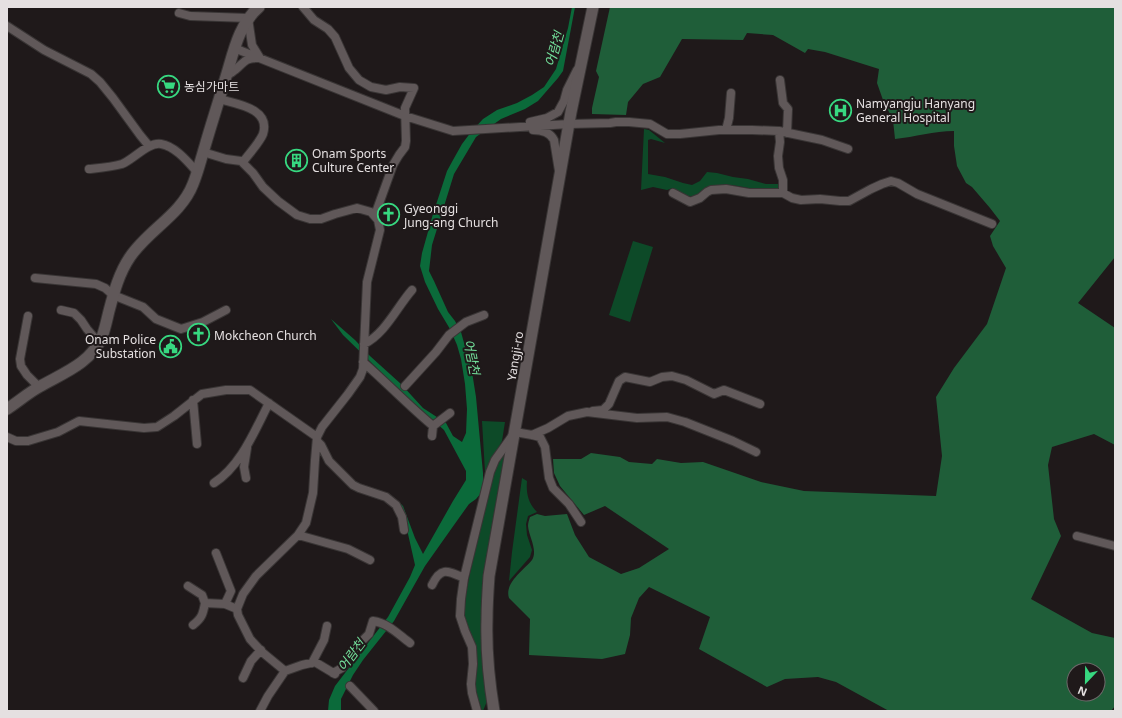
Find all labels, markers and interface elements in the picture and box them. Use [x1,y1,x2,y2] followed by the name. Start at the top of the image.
[540,28,568,69] water label: 어람천
[156,73,182,99] supermarket icon: 농심가마트
[184,78,239,95] place label: 농심가마트
[856,95,975,126] place label: Namyangju Hanyang General Hospital
[827,97,853,123] hospital icon: Namyangju Hanyang General Hospital
[312,145,394,176] place label: Onam Sports Culture Center
[284,147,310,173] building icon: Onam Sports Culture Center
[403,200,498,231] place label: Gyeonggi Jung-ang Church
[375,202,401,228] church icon: Gyeonggi Jung-ang Church
[186,322,212,348] church icon: Mokcheon Church
[214,327,317,344] place label: Mokcheon Church
[503,330,527,382] street label: Yangji-ro
[85,331,156,362] place label: Onam Police Substation
[158,333,184,359] public building icon: Onam Police Substation
[460,338,484,377] water label: 어람천
[333,634,370,675] water label: 어람천
[1066,662,1106,702] north arrow
[1075,683,1089,700] text: N

